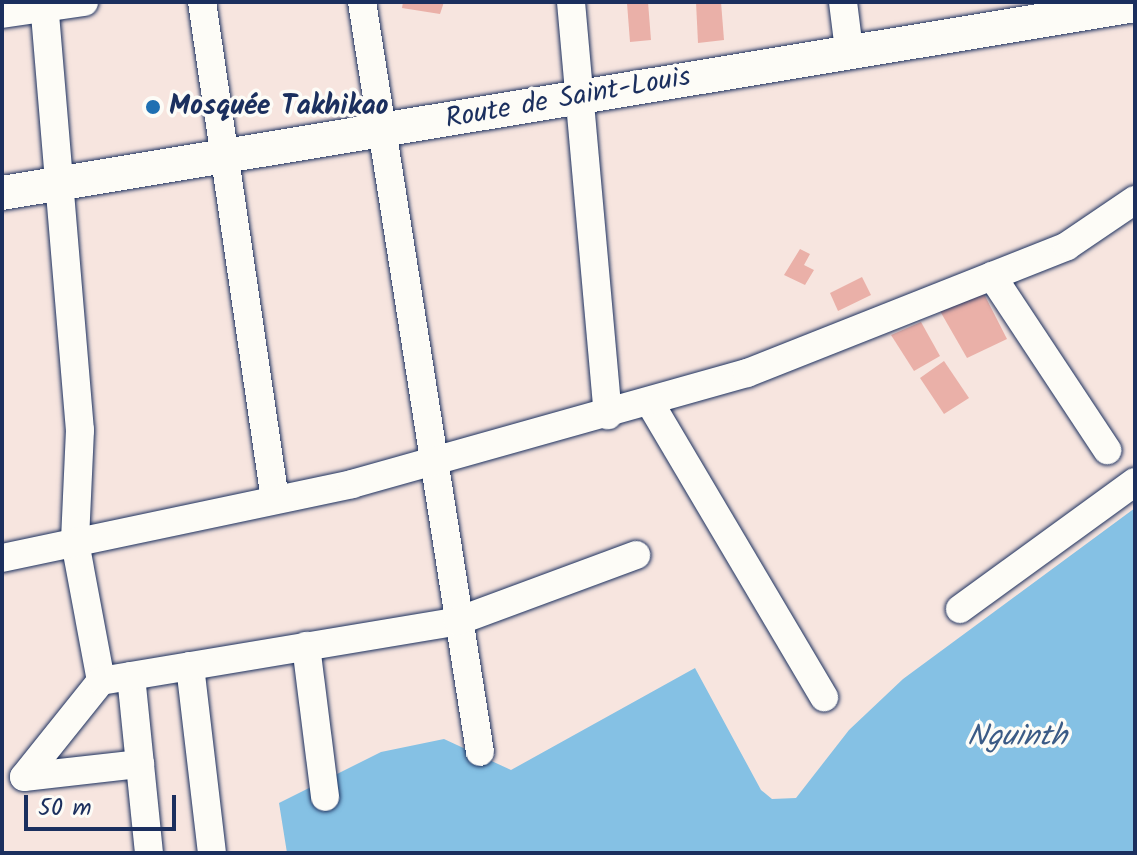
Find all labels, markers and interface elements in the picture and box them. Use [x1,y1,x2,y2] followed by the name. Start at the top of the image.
[443,61,693,137] street label: Route de Saint-Louis
[169,90,389,124] place label: Mosquée Takhikao
[144,98,162,116] marker: Mosquée Takhikao
[967,719,1067,755] water label: Nguinth
[28,779,180,829] scale bar
[38,789,92,828] text: 50 m

